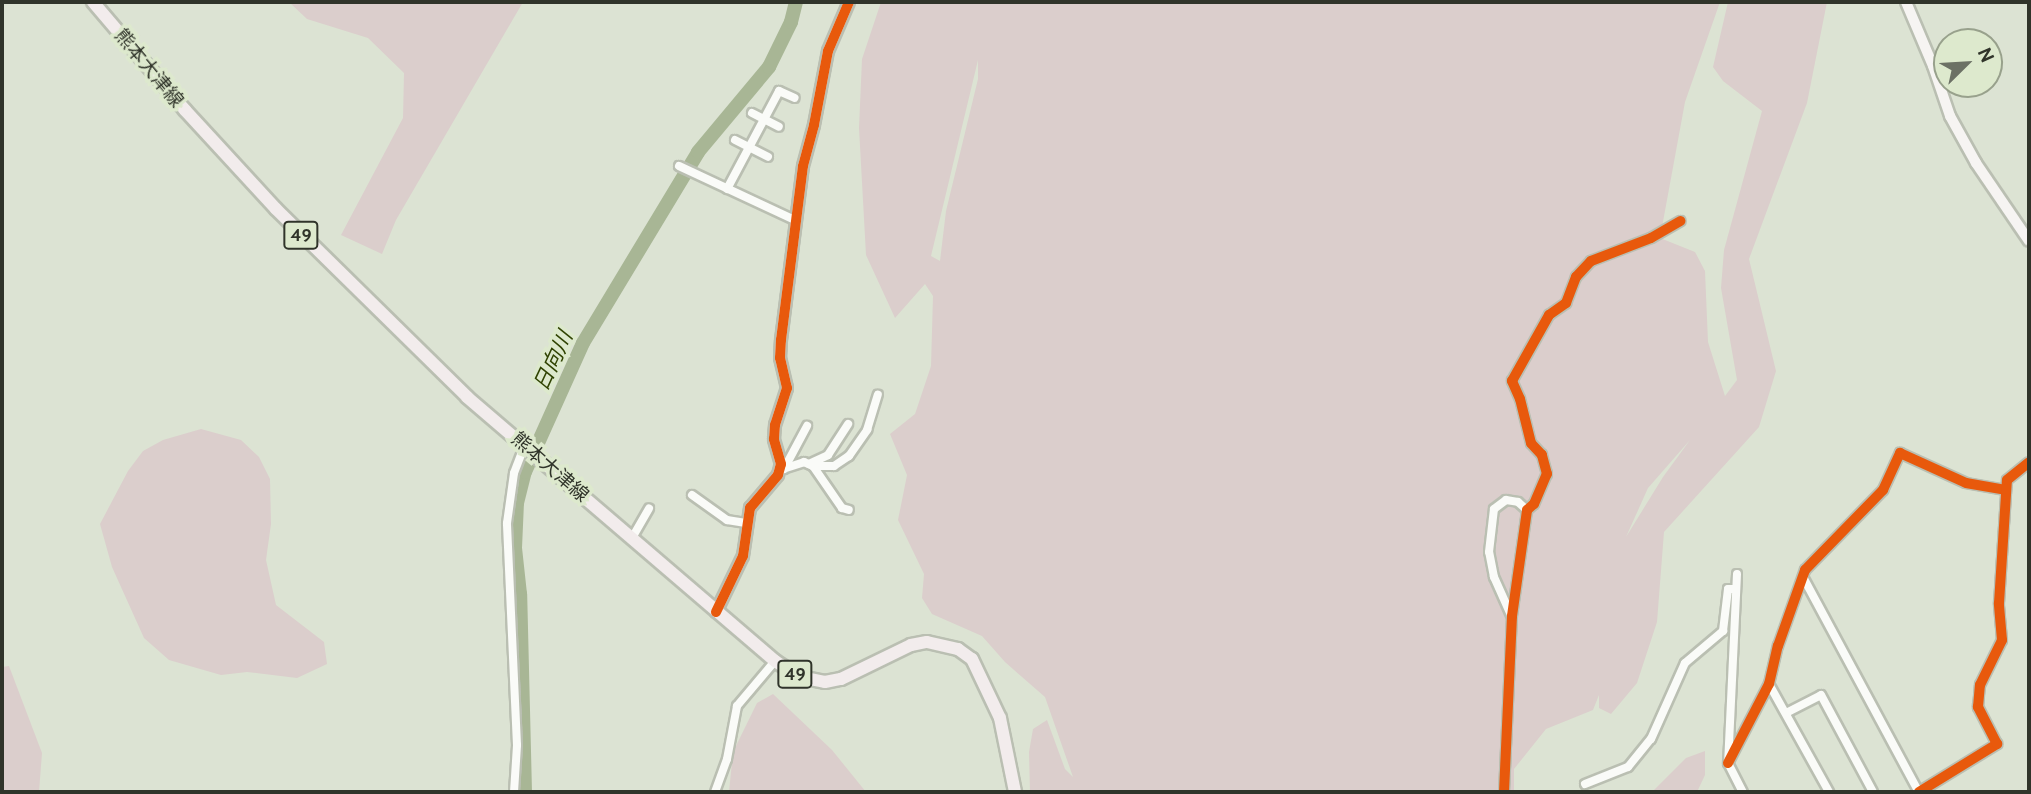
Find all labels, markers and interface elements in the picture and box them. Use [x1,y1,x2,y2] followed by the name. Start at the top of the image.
[110,24,188,112] street label: 熊本大津線
[1933,28,2003,98] north arrow
[1973,44,1999,66] text: N
[282,220,320,249] road number: 49
[528,327,578,395] water label: 日向川
[507,427,593,507] street label: 熊本大津線
[776,660,814,688] road number: 49

